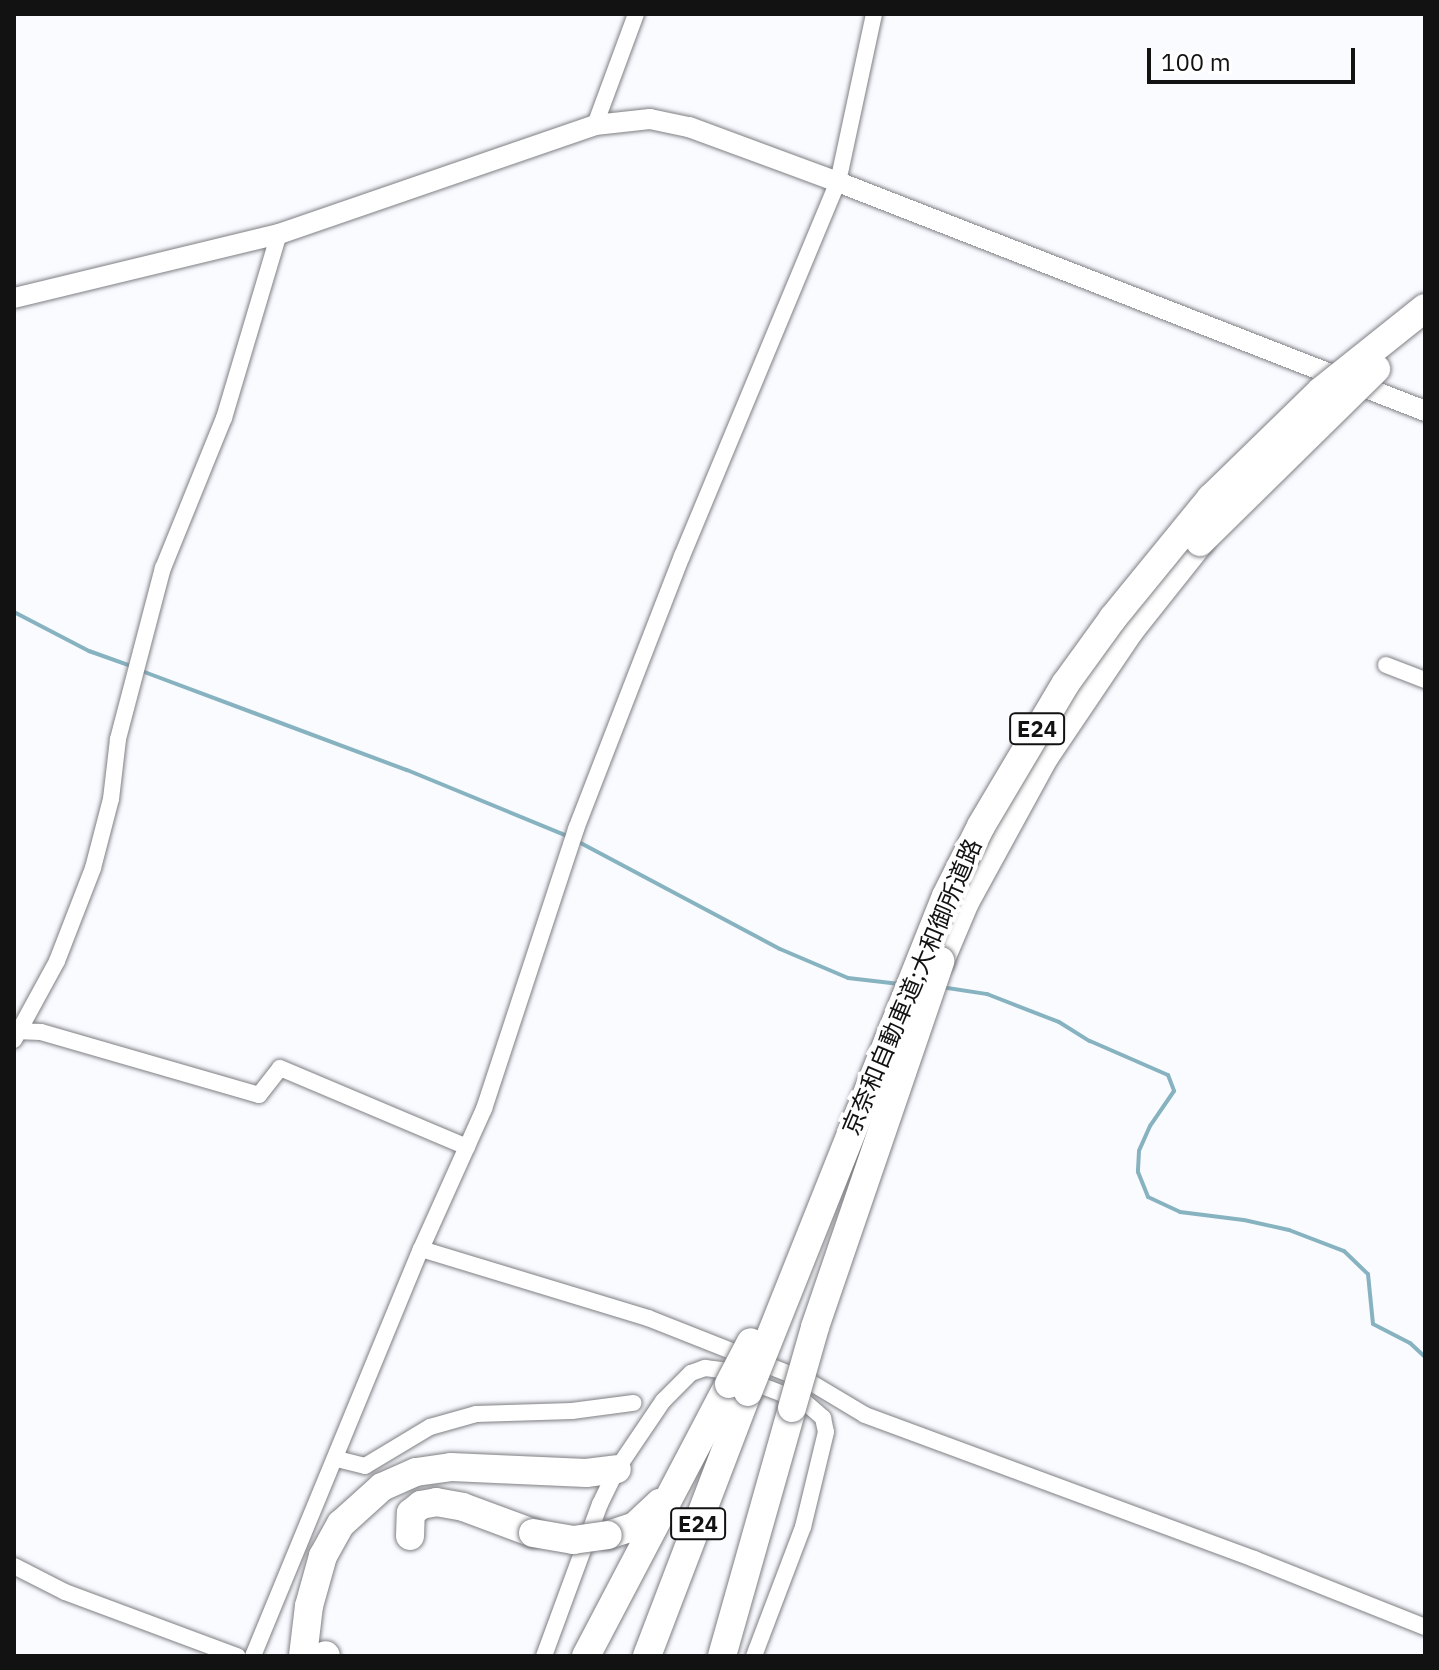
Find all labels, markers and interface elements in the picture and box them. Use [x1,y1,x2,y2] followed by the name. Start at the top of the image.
[1151,32,1359,82] scale bar
[1161,46,1231,78] text: 100 m
[1009,711,1065,747] road number: E24
[836,835,988,1139] street label: 京奈和自動車道;大和御所道路
[670,1506,726,1542] road number: E24

